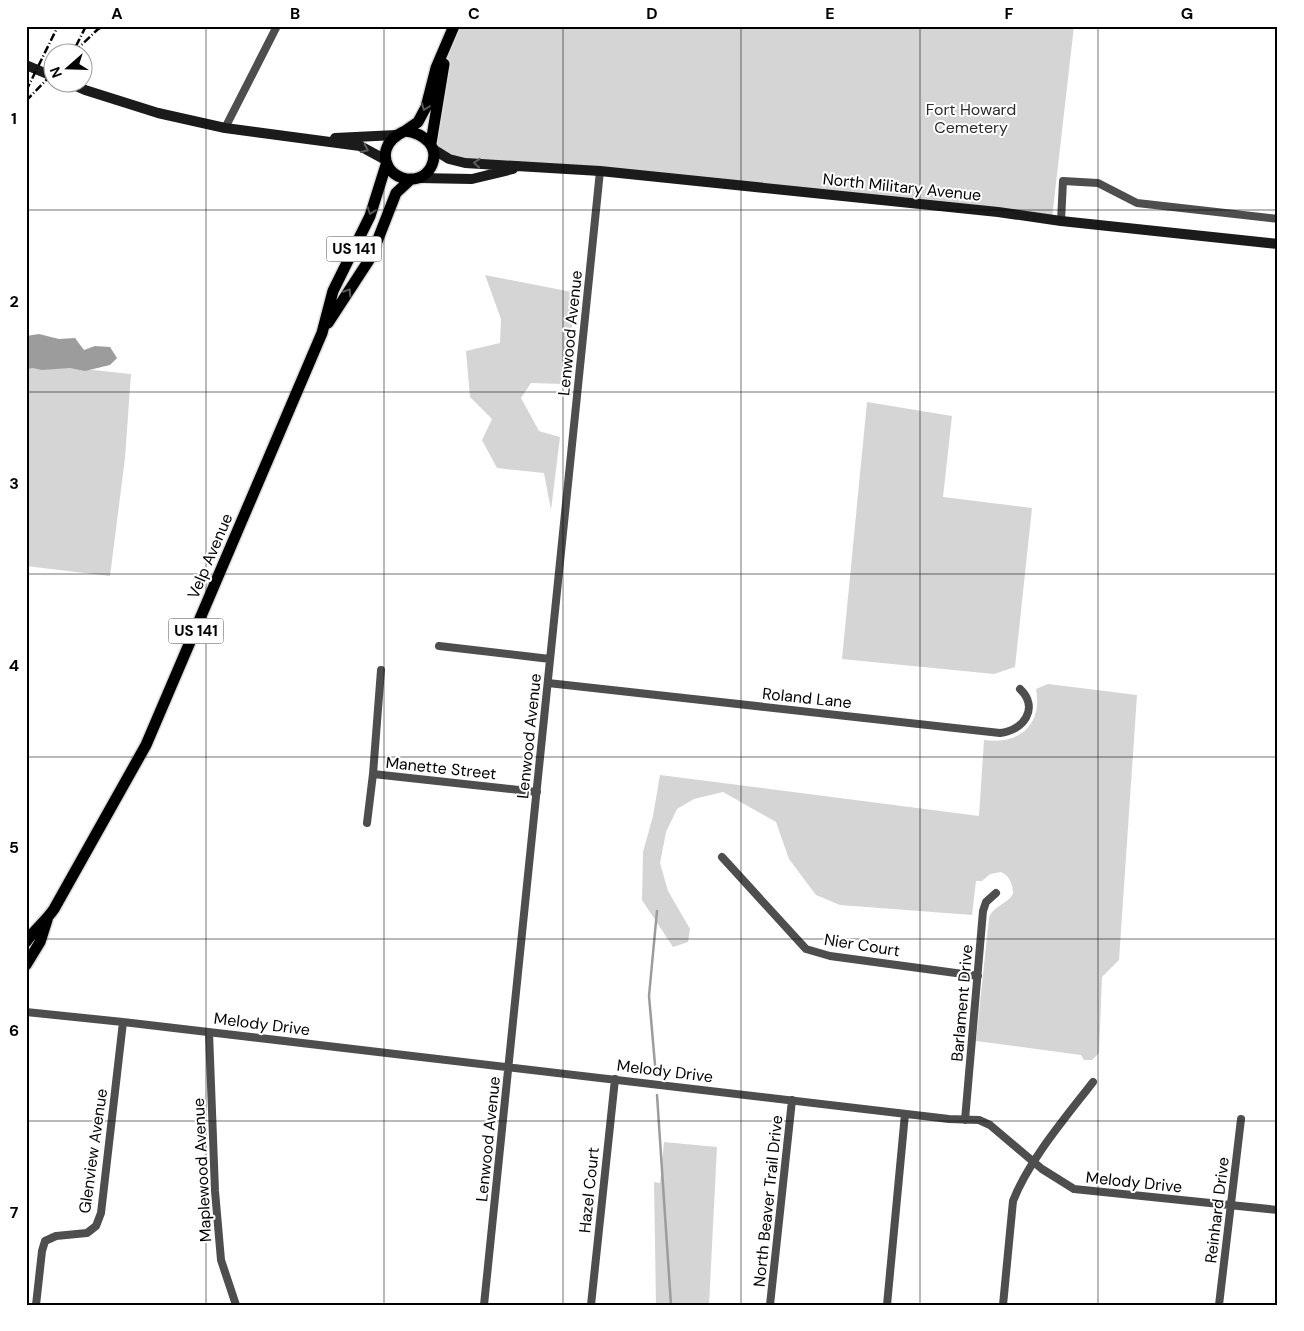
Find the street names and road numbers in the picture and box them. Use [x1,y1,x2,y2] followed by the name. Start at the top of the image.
[822,168,982,206] street label: North Military Avenue
[326,236,382,262] road number: US 141
[553,269,587,397] street label: Lenwood Avenue
[183,510,237,602] street label: Velp Avenue
[168,618,224,644] road number: US 141
[512,672,546,800] street label: Lenwood Avenue
[761,683,853,713] street label: Roland Lane
[385,752,497,784] street label: Manette Street
[823,929,901,961] street label: Nier Court
[946,944,978,1062] street label: Barlament Drive
[213,1008,311,1040] street label: Melody Drive
[616,1055,714,1087] street label: Melody Drive
[471,1075,505,1203] street label: Lenwood Avenue
[74,1087,112,1215] street label: Glenview Avenue
[188,1098,216,1242] street label: Maplewood Avenue
[749,1114,787,1288] street label: North Beaver Trail Drive
[574,1146,604,1234] street label: Hazel Court
[1200,1156,1234,1264] street label: Reinhard Drive
[1085,1167,1183,1197] street label: Melody Drive

